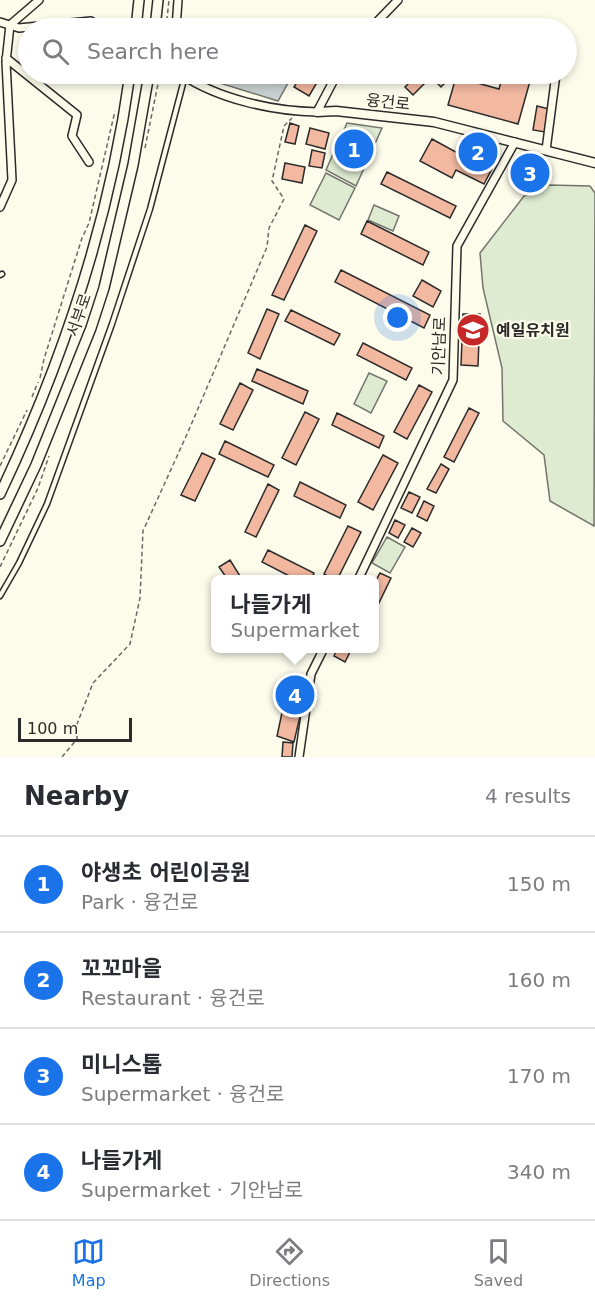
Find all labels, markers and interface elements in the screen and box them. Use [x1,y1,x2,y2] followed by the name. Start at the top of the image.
[18,18,577,84] search box
[39,35,72,68] icon: search
[87,39,219,64] text: Search here
[365,90,411,114] street label: 융건로
[334,126,374,172] pin: 1
[458,130,498,174] pin: 2
[510,150,550,195] pin: 3
[63,291,95,339] street label: 서부로
[383,303,412,332] your location
[455,312,491,348] school or university icon: 예일유치원
[428,316,450,376] street label: 기안남로
[496,321,570,340] place label: 예일유치원
[211,575,379,653] popup
[230,592,311,617] text: 나들가게
[230,618,360,642] text: Supermarket
[276,672,314,718] pin: 4
[18,715,132,742] scale bar
[27,719,78,738] text: 100 m
[24,781,129,811] text: Nearby
[485,784,571,808] text: 4 results
[81,860,251,885] text: 야생초 어린이공원
[37,872,50,896] text: 1
[507,872,571,896] text: 150 m
[81,890,199,914] text: Park · 융건로
[81,956,162,981] text: 꼬꼬마을
[37,968,50,992] text: 2
[507,968,571,992] text: 160 m
[81,986,265,1010] text: Restaurant · 융건로
[81,1052,162,1077] text: 미니스톱
[37,1064,50,1088] text: 3
[507,1064,571,1088] text: 170 m
[81,1082,285,1106] text: Supermarket · 융건로
[81,1148,162,1173] text: 나들가게
[37,1160,50,1184] text: 4
[507,1160,571,1184] text: 340 m
[81,1178,303,1202] text: Supermarket · 기안남로
[72,1235,106,1290] tab: Map
[249,1235,330,1290] tab: Directions
[474,1235,523,1290] tab: Saved

